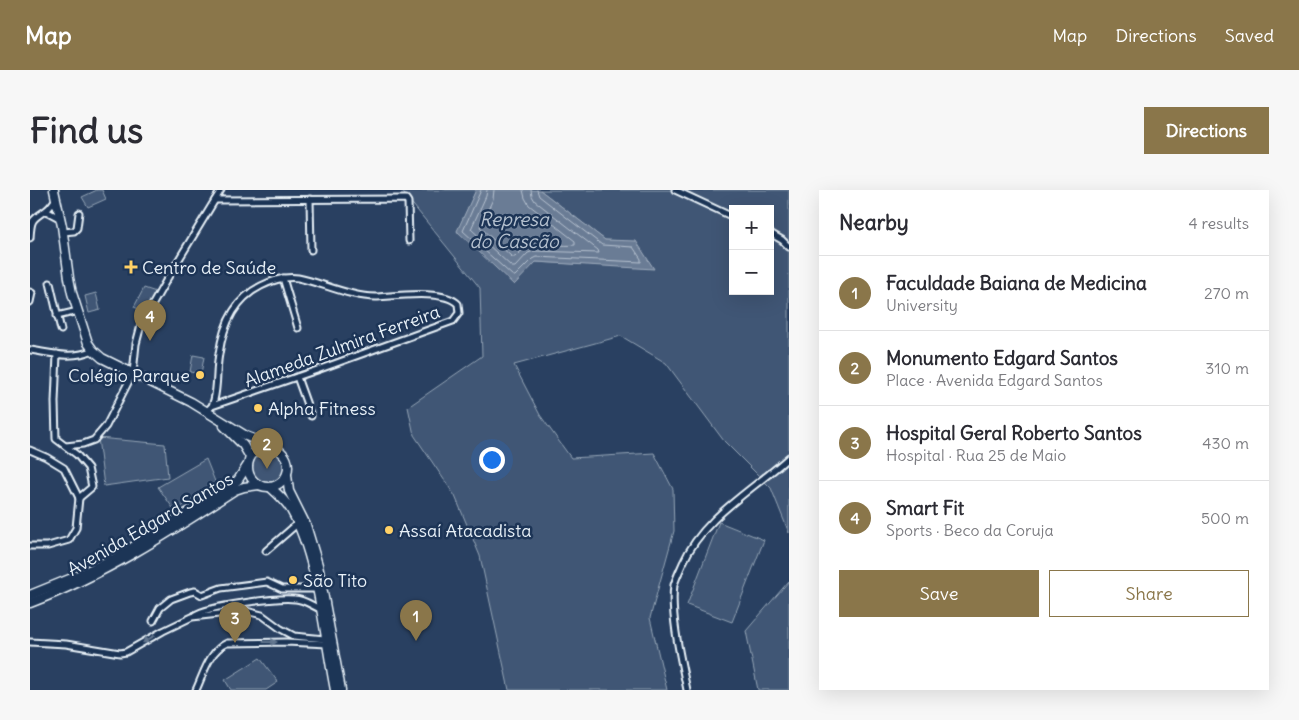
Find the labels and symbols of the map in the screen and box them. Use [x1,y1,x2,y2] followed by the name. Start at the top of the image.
[469,207,560,253] water label: Represa do Cascão
[142,256,276,279] place label: Centro de Saúde
[124,260,138,274] marker: Centro de Saúde
[134,300,166,341] pin: 4
[241,300,443,392] street label: Alameda Zulmira Ferreira
[68,364,190,387] place label: Colégio Parque
[194,369,206,381] marker: Colégio Parque
[268,397,376,420] place label: Alpha Fitness
[252,402,264,414] marker: Alpha Fitness
[251,428,283,469] pin: 2
[479,447,505,473] your location
[63,467,237,581] street label: Avenida Edgard Santos
[399,519,532,542] place label: Assaí Atacadista
[383,524,395,536] marker: Assaí Atacadista
[303,569,367,592] place label: São Tito
[287,574,299,586] marker: São Tito
[400,600,432,641] pin: 1
[219,602,251,643] pin: 3
[142,634,155,643] one-way arrow
[263,638,279,646] one-way arrow

